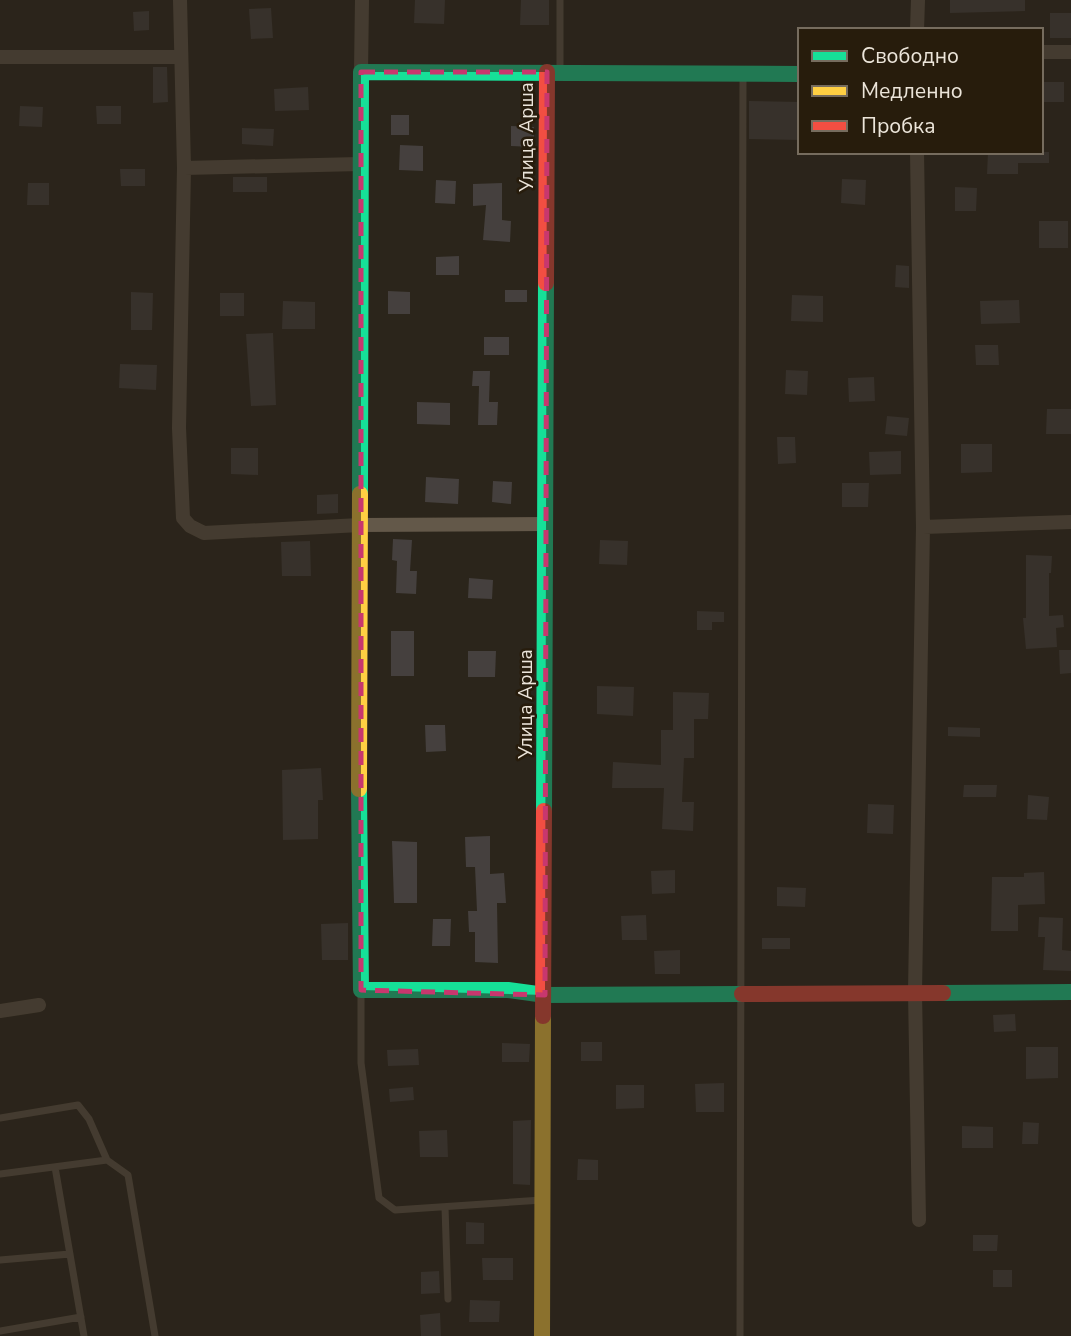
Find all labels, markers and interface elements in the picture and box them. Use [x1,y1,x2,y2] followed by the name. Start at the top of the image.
[798,28,1043,154] legend
[861,42,959,70] text: Свободно
[861,77,963,105] text: Медленно
[514,82,540,193] street label: Улица Арша
[861,112,935,140] text: Пробка
[513,649,539,760] street label: Улица Арша

